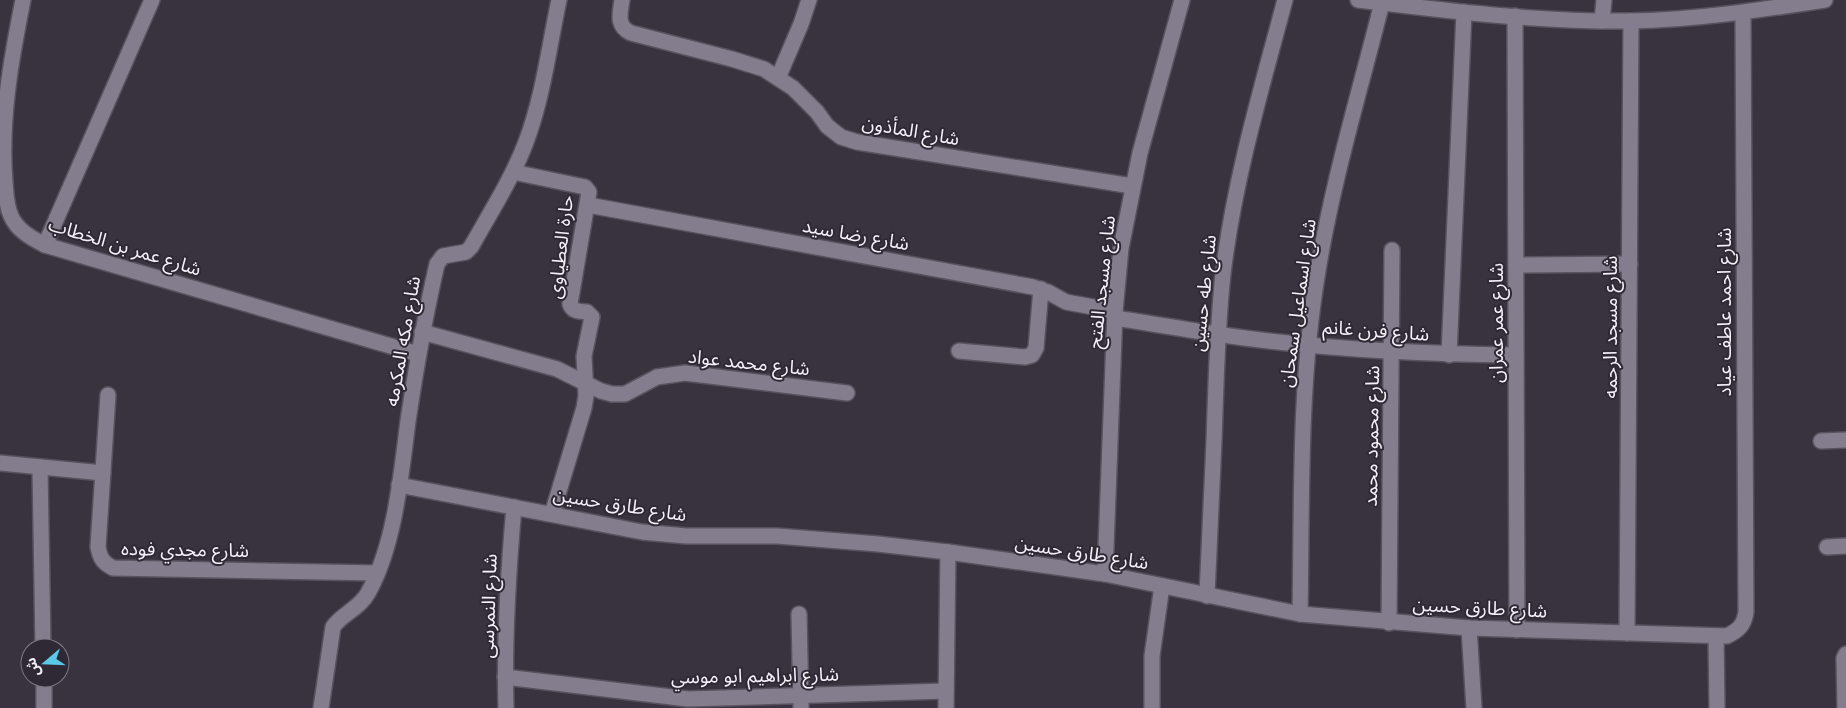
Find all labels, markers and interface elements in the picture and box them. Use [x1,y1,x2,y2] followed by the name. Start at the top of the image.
[860,110,962,152] street label: شارع المأذون
[542,194,578,300] street label: حارة العطياوى
[45,211,204,283] street label: شارع عمر بن الخطاب
[800,213,911,257] street label: شارع رضا سيد
[1082,214,1123,350] street label: شارع مسجد الفتح
[1273,217,1323,389] street label: شارع اسماعيل سمحان
[1712,228,1738,396] street label: شارع احمد عاطف عياد
[1185,233,1223,353] street label: شارع طه حسين
[1598,256,1624,398] street label: شارع مسجد الرحمه
[1484,263,1510,383] street label: شارع عمر عمران
[379,274,427,408] street label: شارع مكه المكرمه
[1322,314,1430,349] street label: شارع فرن غانم
[687,344,811,382] street label: شارع محمد عواد
[1358,365,1386,507] street label: شارع محمود محمد
[551,482,688,528] street label: شارع طارق حسين
[1013,530,1150,576] street label: شارع طارق حسين
[121,536,249,566] street label: شارع مجدي فوده
[474,553,504,659] street label: شارع النمرسى
[1412,591,1548,625] street label: شارع طارق حسين
[20,638,70,688] north arrow
[21,655,44,679] text: ش
[671,662,839,692] street label: شارع ابراهيم ابو موسي

